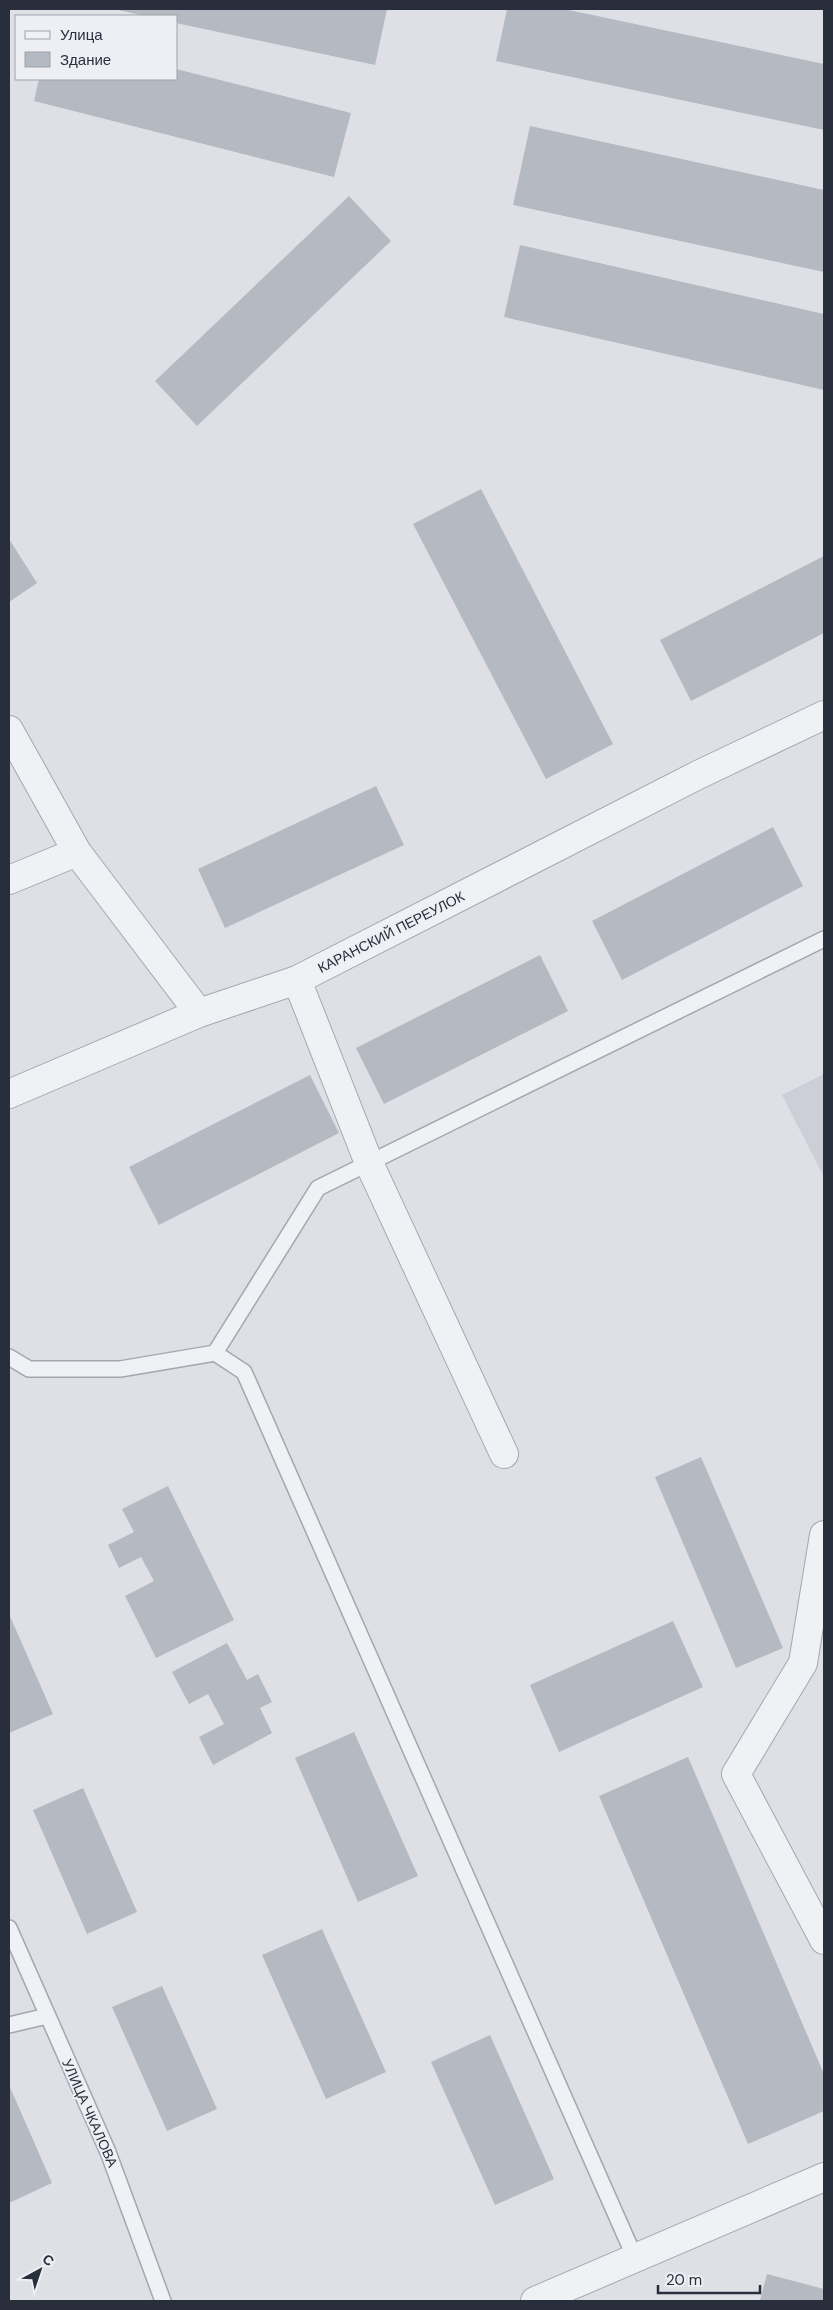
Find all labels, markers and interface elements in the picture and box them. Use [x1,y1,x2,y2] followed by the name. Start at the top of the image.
[15,15,178,80] legend
[60,25,103,45] text: Улица
[60,50,111,70] text: Здание
[315,887,468,977] street label: КАРАНСКИЙ ПЕРЕУЛОК
[58,2056,122,2170] street label: УЛИЦА ЧКАЛОВА
[15,2245,65,2295] north arrow
[39,2250,58,2270] text: С
[658,2262,760,2294] scale bar
[666,2270,702,2290] text: 20 m

